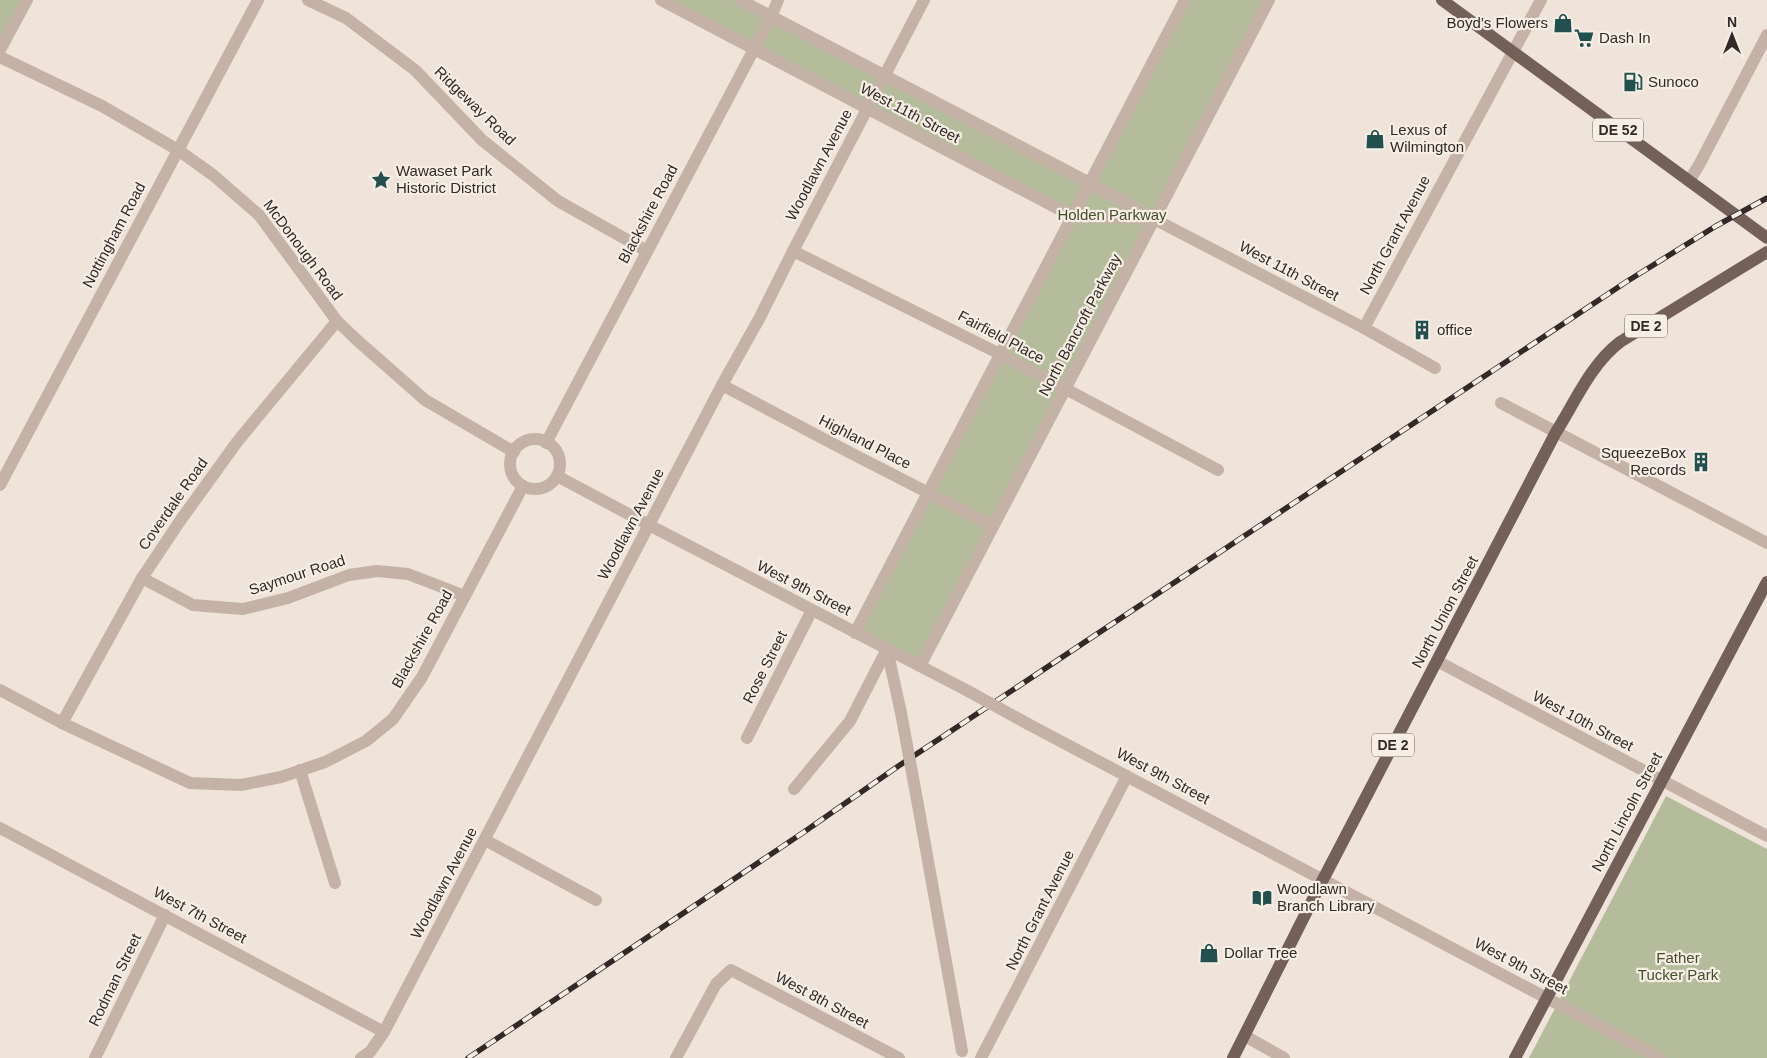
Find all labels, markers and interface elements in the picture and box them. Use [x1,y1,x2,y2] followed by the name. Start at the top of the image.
[1707,10,1757,60] north arrow
[1552,12,1574,34] shop icon: Boyd’s Flowers
[1447,14,1548,31] place label: Boyd’s Flowers
[1727,14,1737,30] text: N
[1573,27,1595,49] supermarket icon: Dash In
[1599,29,1651,46] place label: Dash In
[431,63,519,149] street label: Ridgeway Road
[1622,71,1644,93] fuel station icon: Sunoco
[1648,73,1699,90] place label: Sunoco
[858,79,964,146] street label: West 11th Street
[782,106,855,223] street label: Woodlawn Avenue
[1593,118,1643,142] road number: DE 52
[1390,121,1464,155] place label: Lexus of Wilmington
[1364,128,1386,150] shop icon: Lexus of Wilmington
[396,162,497,196] place label: Wawaset Park Historic District
[614,162,681,266] street label: Blackshire Road
[370,169,392,191] place icon: Wawaset Park Historic District
[1356,172,1433,297] street label: North Grant Avenue
[79,179,148,290] street label: Nottingham Road
[260,196,347,303] street label: McDonough Road
[1057,206,1167,223] park label: Holden Parkway
[1237,237,1343,304] street label: West 11th Street
[1035,250,1124,399] street label: North Bancroft Parkway
[955,307,1047,366] street label: Fairfield Place
[1625,314,1667,338] road number: DE 2
[1411,319,1433,341] building icon: office
[1437,321,1473,338] place label: office
[816,411,914,472] street label: Highland Place
[1601,444,1686,478] place label: SqueezeBox Records
[1690,451,1712,473] building icon: SqueezeBox Records
[135,454,211,553] street label: Coverdale Road
[594,465,667,582] street label: Woodlawn Avenue
[247,551,347,598] street label: Saymour Road
[1408,552,1482,671] street label: North Union Street
[754,557,855,619] street label: West 9th Street
[388,587,455,691] street label: Blackshire Road
[739,627,790,706] street label: Rose Street
[1530,687,1637,755] street label: West 10th Street
[1372,734,1414,756] road number: DE 2
[1114,744,1213,808] street label: West 9th Street
[1588,749,1666,874] street label: North Lincoln Street
[407,824,480,941] street label: Woodlawn Avenue
[1002,847,1077,973] street label: North Grant Avenue
[1277,880,1375,914] place label: Woodlawn Branch Library
[151,883,250,947] street label: West 7th Street
[1251,887,1273,909] library icon: Woodlawn Branch Library
[85,930,145,1029] street label: Rodman Street
[1472,934,1571,998] street label: West 9th Street
[1198,942,1220,964] shop icon: Dollar Tree
[1224,944,1297,961] place label: Dollar Tree
[1638,949,1719,983] park label: Father Tucker Park
[773,968,872,1032] street label: West 8th Street

